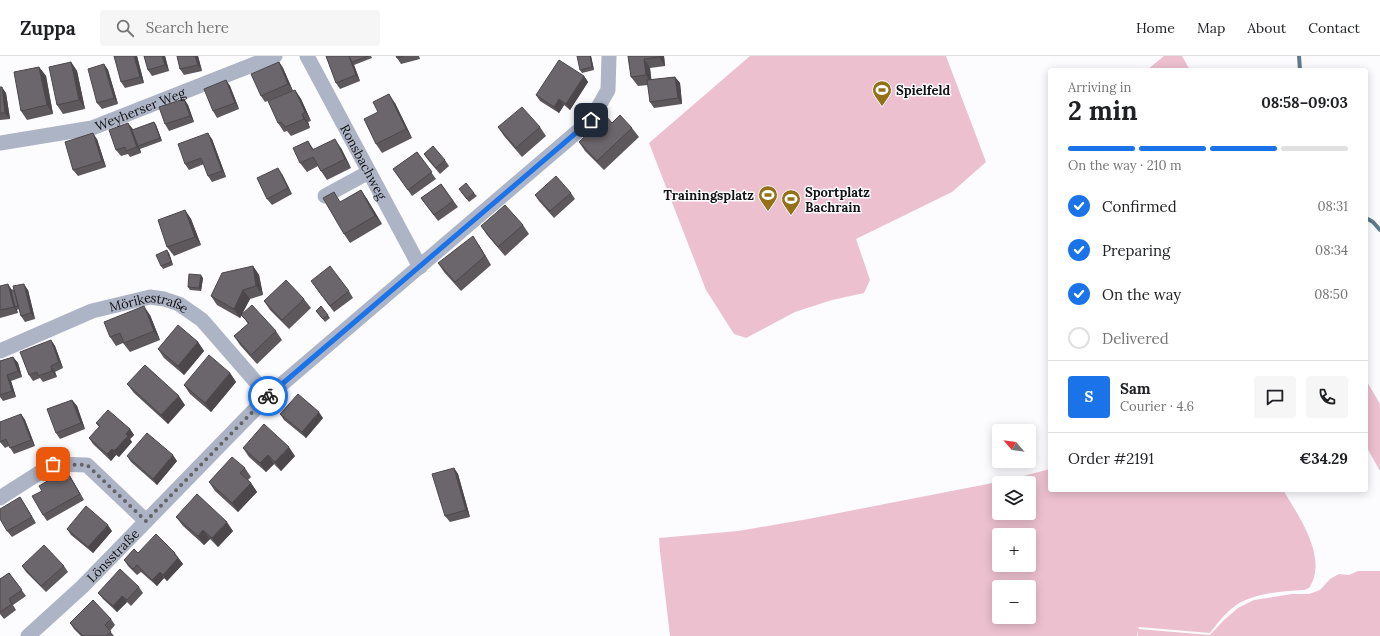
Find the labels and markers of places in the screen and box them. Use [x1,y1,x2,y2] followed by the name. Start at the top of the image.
[871,79,893,107] sports icon: Spielfeld
[896,82,951,99] place label: Spielfeld
[574,103,608,137] pin
[757,184,779,212] sports icon: Trainingsplatz
[805,184,870,216] place label: Sportplatz Bachrain
[663,187,754,204] place label: Trainingsplatz
[780,188,802,216] sports icon: Sportplatz Bachrain
[36,447,70,481] pin

